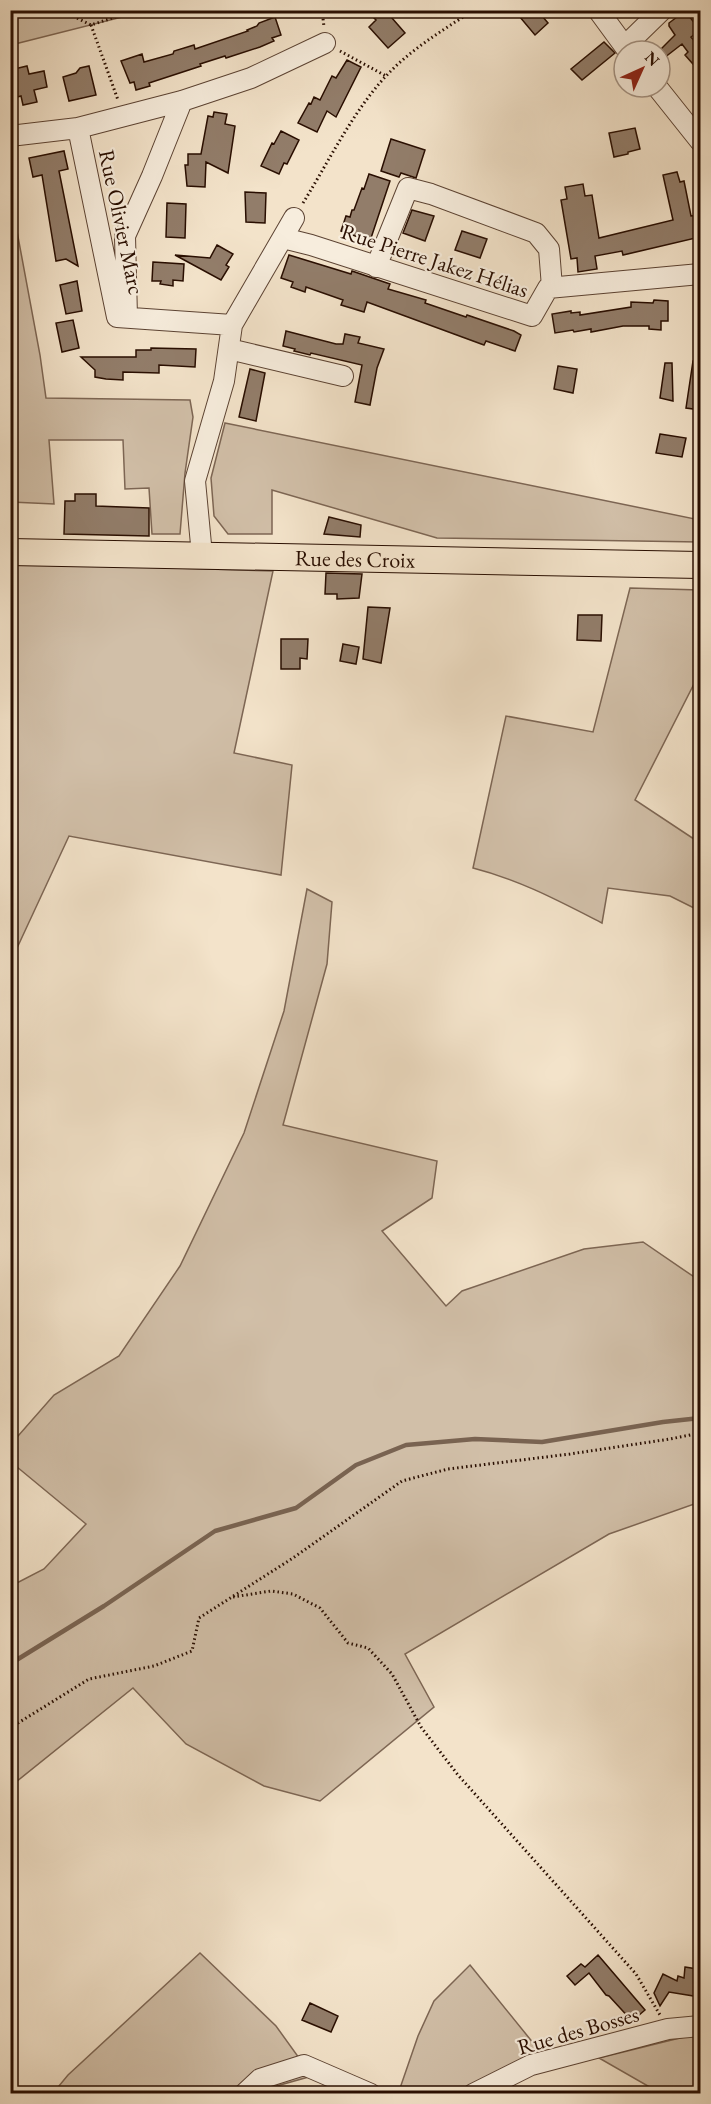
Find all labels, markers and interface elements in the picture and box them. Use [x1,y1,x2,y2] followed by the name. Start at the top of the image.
[612,39,672,99] north arrow
[640,47,664,71] text: N
[92,147,151,297] street label: Rue Olivier Marc
[338,217,532,304] street label: Rue Pierre Jakez Hélias
[295,543,416,575] street label: Rue des Croix
[514,1999,642,2062] street label: Rue des Bosses

